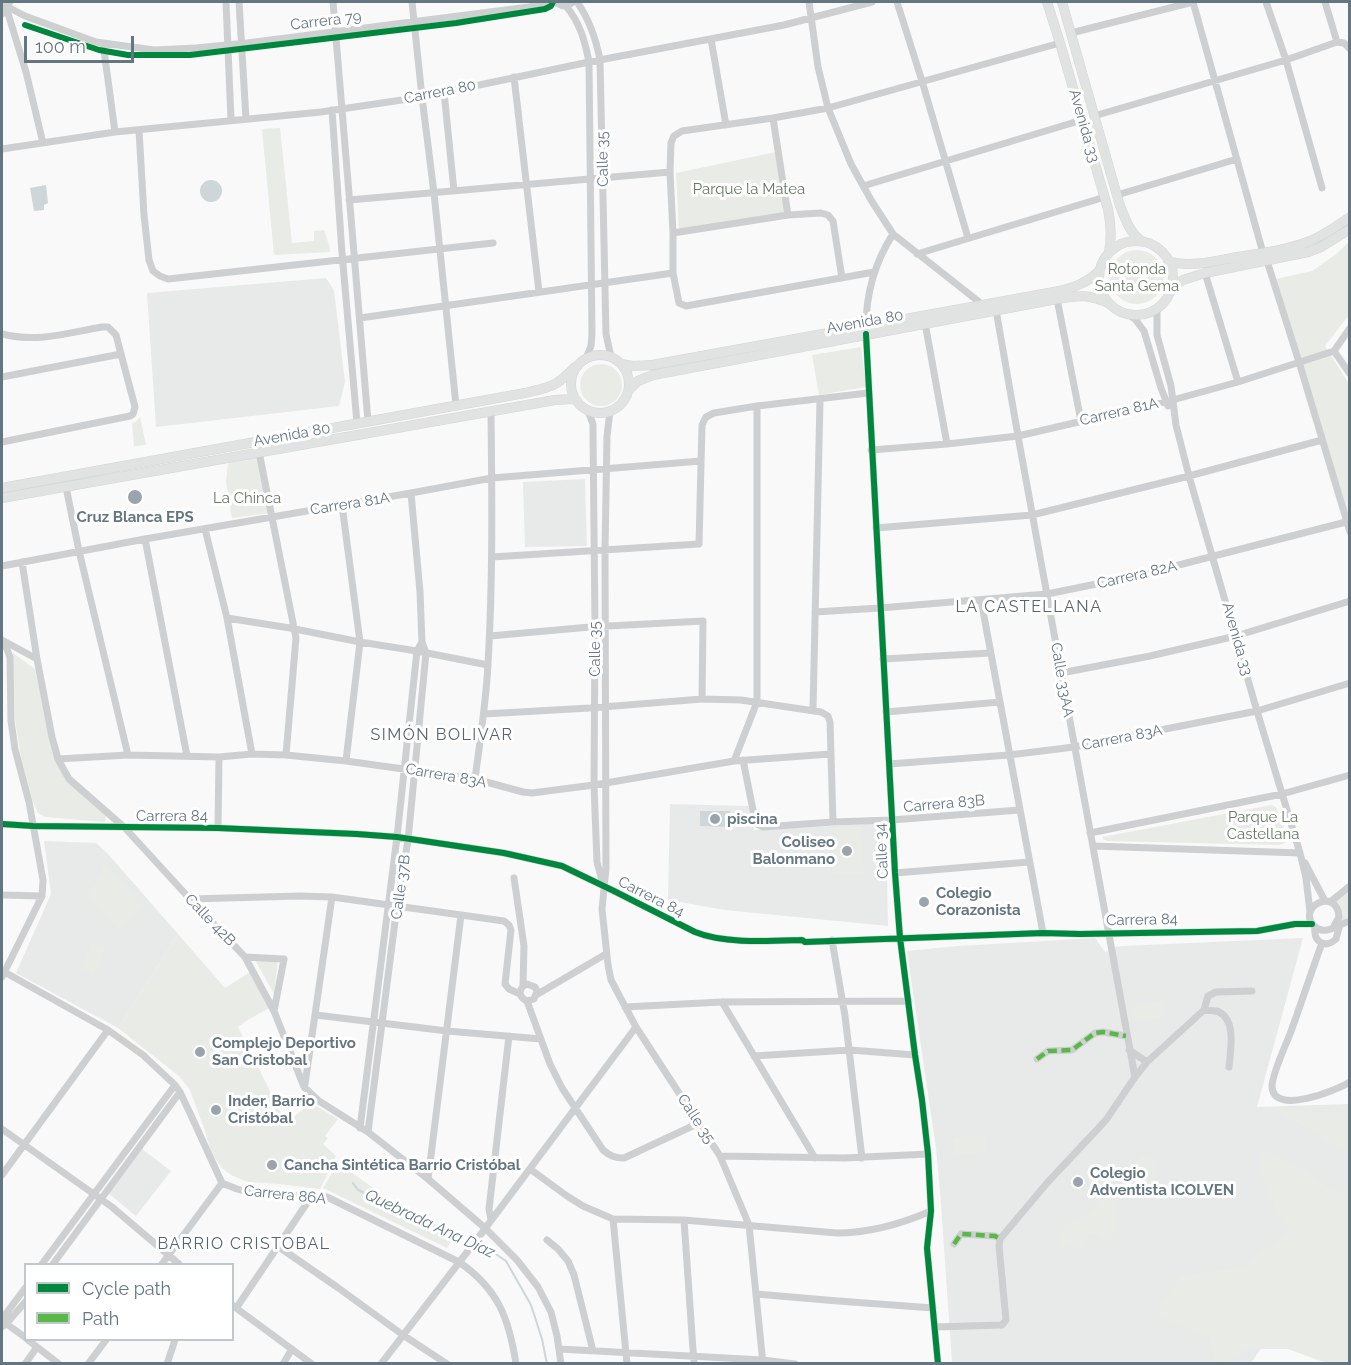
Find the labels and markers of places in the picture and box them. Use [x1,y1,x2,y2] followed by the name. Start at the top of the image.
[126,488,144,506] marker: Cruz Blanca EPS
[76,508,194,526] place label: Cruz Blanca EPS
[727,810,778,828] place label: piscina
[708,812,722,826] marker: piscina
[753,833,835,868] place label: Coliseo Balonmano
[840,844,854,858] marker: Coliseo Balonmano
[936,884,1021,919] place label: Colegio Corazonista
[917,895,931,909] marker: Colegio Corazonista
[212,1034,356,1069] place label: Complejo Deportivo San Cristobal
[193,1045,207,1059] marker: Complejo Deportivo San Cristobal
[228,1092,315,1127] place label: Inder, Barrio Cristóbal
[209,1103,223,1117] marker: Inder, Barrio Cristóbal
[284,1156,520,1174] place label: Cancha Sintética Barrio Cristóbal
[265,1158,279,1172] marker: Cancha Sintética Barrio Cristóbal
[1090,1164,1234,1199] place label: Colegio Adventista ICOLVEN
[1071,1175,1085,1189] marker: Colegio Adventista ICOLVEN

